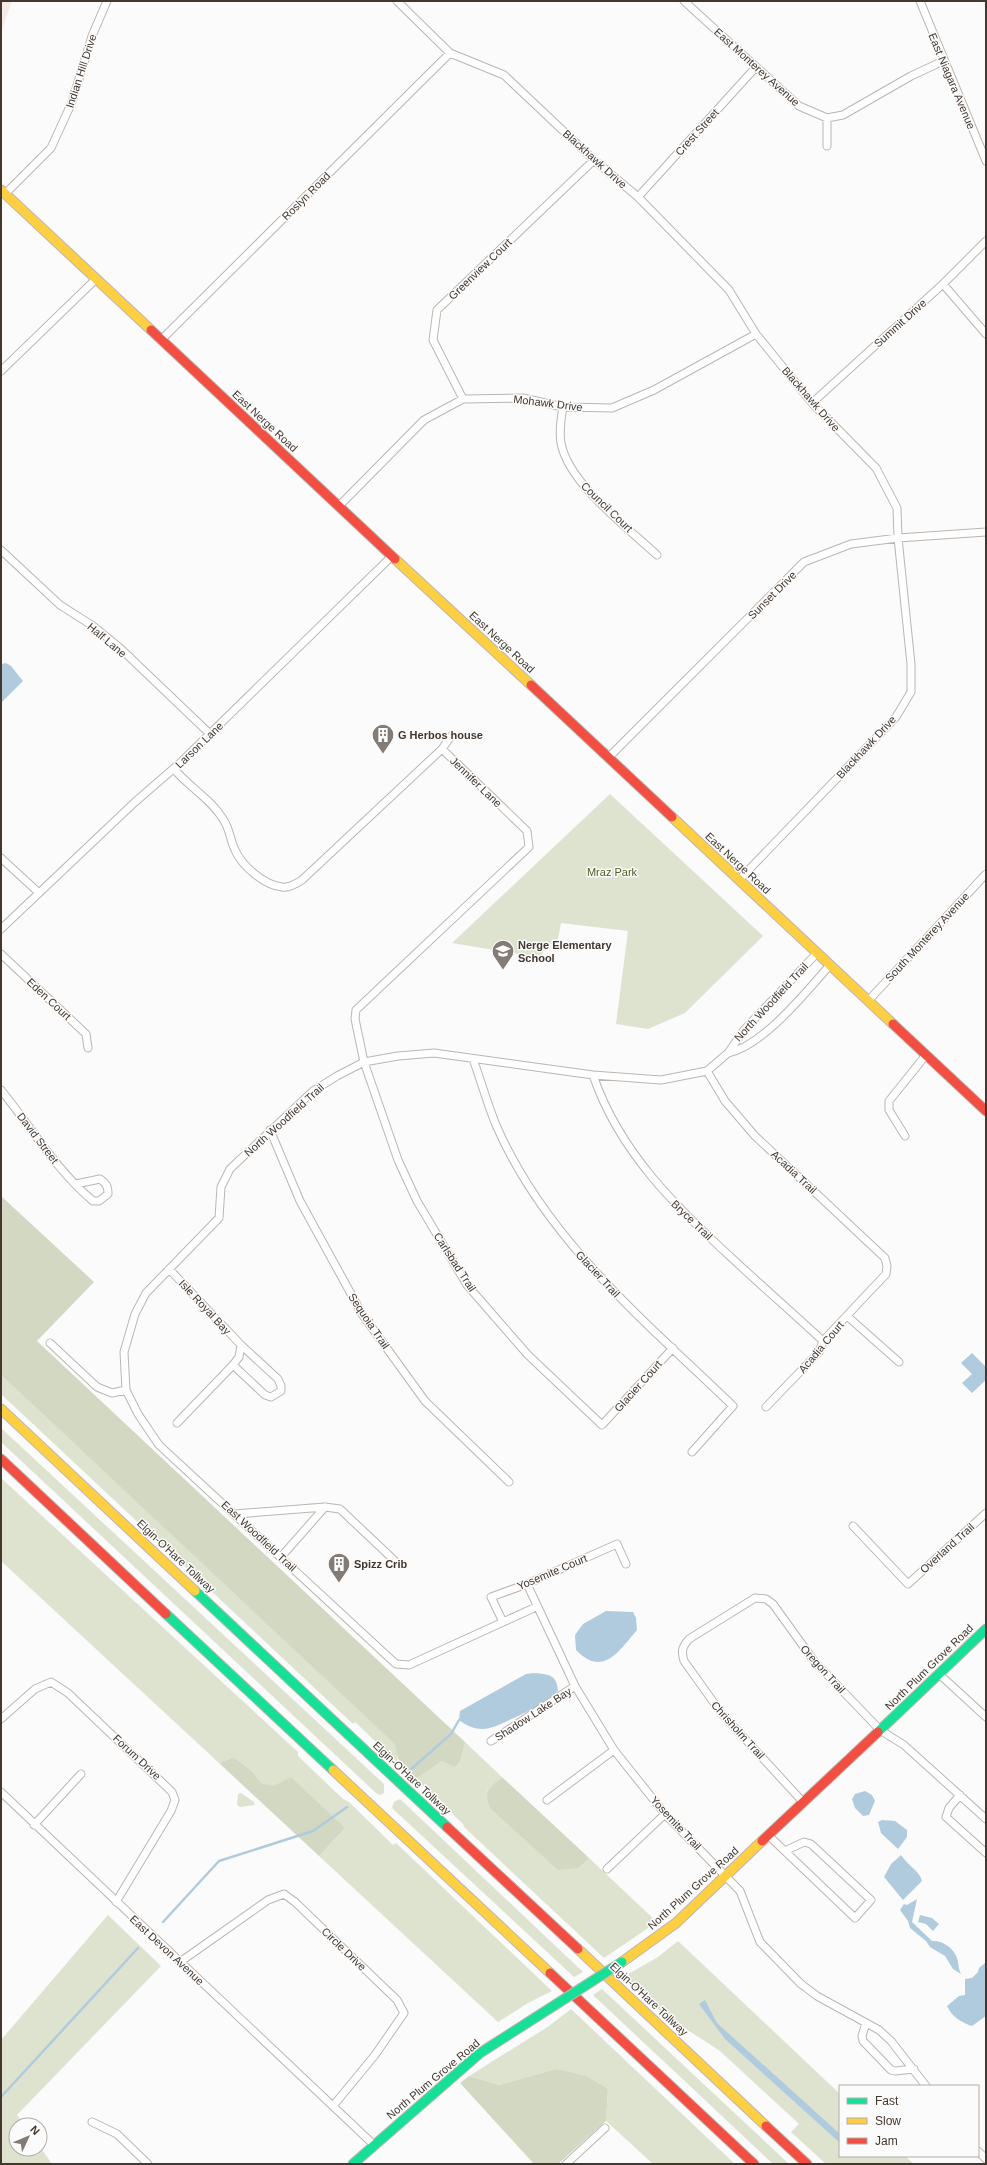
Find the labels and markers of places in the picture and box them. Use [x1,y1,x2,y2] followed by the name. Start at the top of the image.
[370,722,396,755] building icon: G Herbos house
[398,729,483,741] place label: G Herbos house
[490,938,516,971] school or university icon: Nerge Elementary School
[518,939,612,964] place label: Nerge Elementary School
[326,1551,352,1584] building icon: Spizz Crib
[354,1558,407,1570] place label: Spizz Crib

